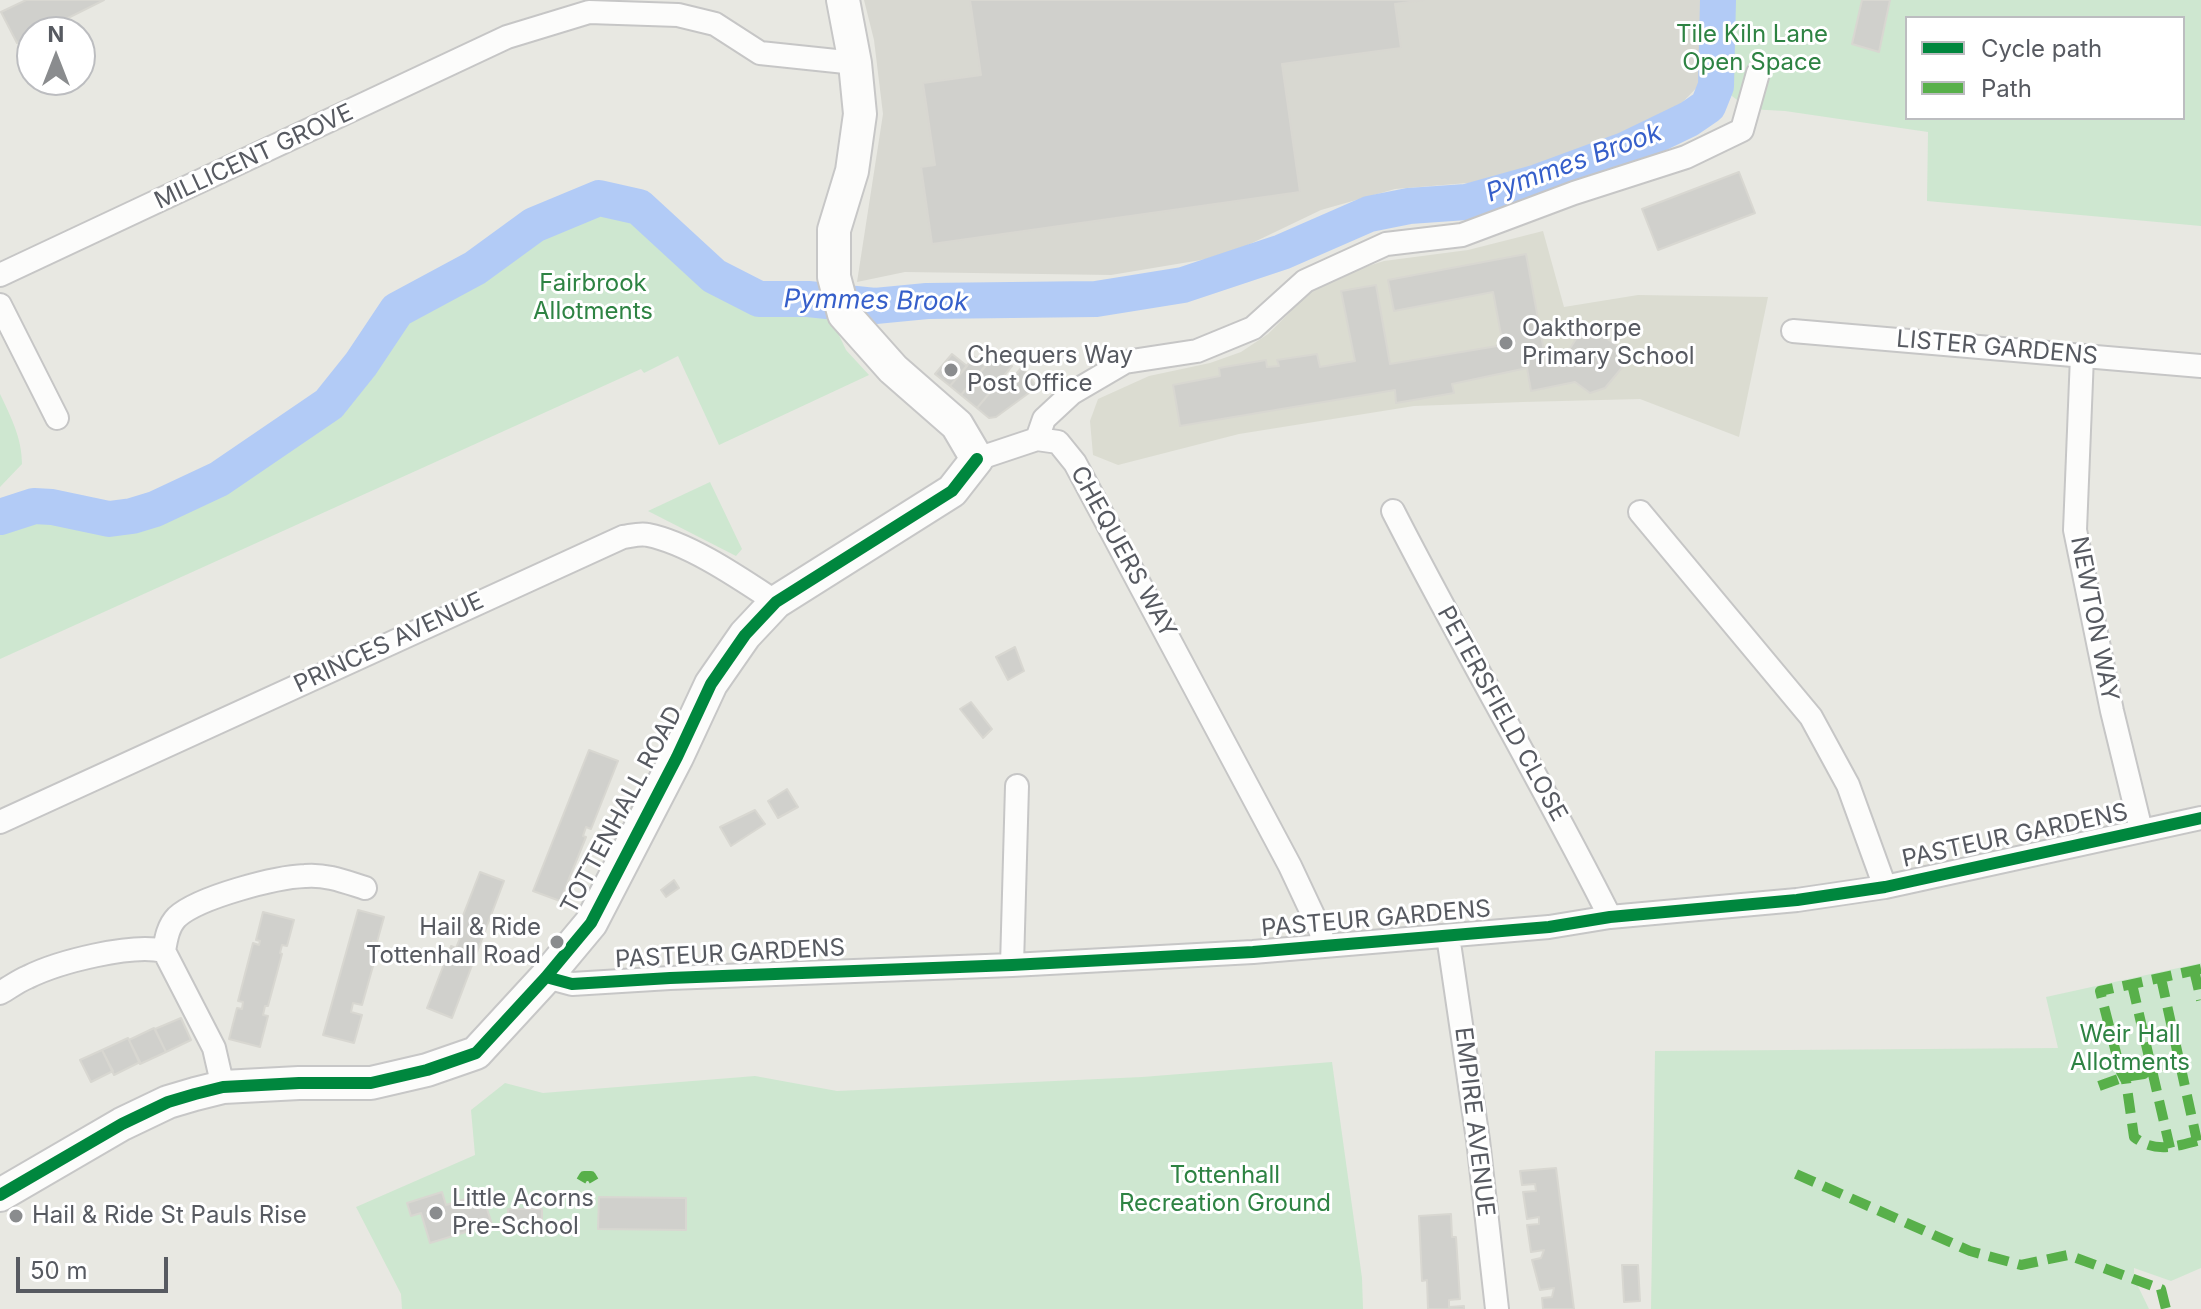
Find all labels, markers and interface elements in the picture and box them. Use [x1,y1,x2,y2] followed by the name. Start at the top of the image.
[16,16,96,96] north arrow
[1905,16,2185,120] legend
[48,21,64,47] text: N
[1676,21,1828,77] park label: Tile Kiln Lane Open Space
[1981,34,2102,63] text: Cycle path
[1981,74,2032,103] text: Path
[150,98,358,216] street label: MILLICENT GROVE
[1482,117,1666,209] water label: Pymmes Brook
[533,270,653,326] park label: Fairbrook Allotments
[783,284,969,318] water label: Pymmes Brook
[1522,315,1695,371] place label: Oakthorpe Primary School
[1895,325,2099,371] street label: LISTER GARDENS
[1497,334,1515,352] marker: Oakthorpe Primary School
[967,342,1133,398] place label: Chequers Way Post Office
[942,361,960,379] marker: Chequers Way Post Office
[1064,461,1182,643] street label: CHEQUERS WAY
[2064,534,2124,704] street label: NEWTON WAY
[290,586,488,700] street label: PRINCES AVENUE
[1431,601,1573,827] street label: PETERSFIELD CLOSE
[555,701,689,919] street label: TOTTENHALL ROAD
[1899,798,2131,874] street label: PASTEUR GARDENS
[1260,895,1492,943] street label: PASTEUR GARDENS
[366,914,541,970] place label: Hail & Ride Tottenhall Road
[548,933,566,951] marker: Hail & Ride Tottenhall Road
[614,934,846,974] street label: PASTEUR GARDENS
[2070,1021,2190,1077] park label: Weir Hall Allotments
[1448,1026,1500,1218] street label: EMPIRE AVENUE
[1119,1162,1331,1218] park label: Tottenhall Recreation Ground
[452,1185,594,1241] place label: Little Acorns Pre-School
[32,1202,307,1230] place label: Hail & Ride St Pauls Rise
[427,1204,445,1222] marker: Little Acorns Pre-School
[7,1207,25,1225] marker: Hail & Ride St Pauls Rise
[20,1241,172,1291] scale bar
[30,1256,88,1285] text: 50 m

